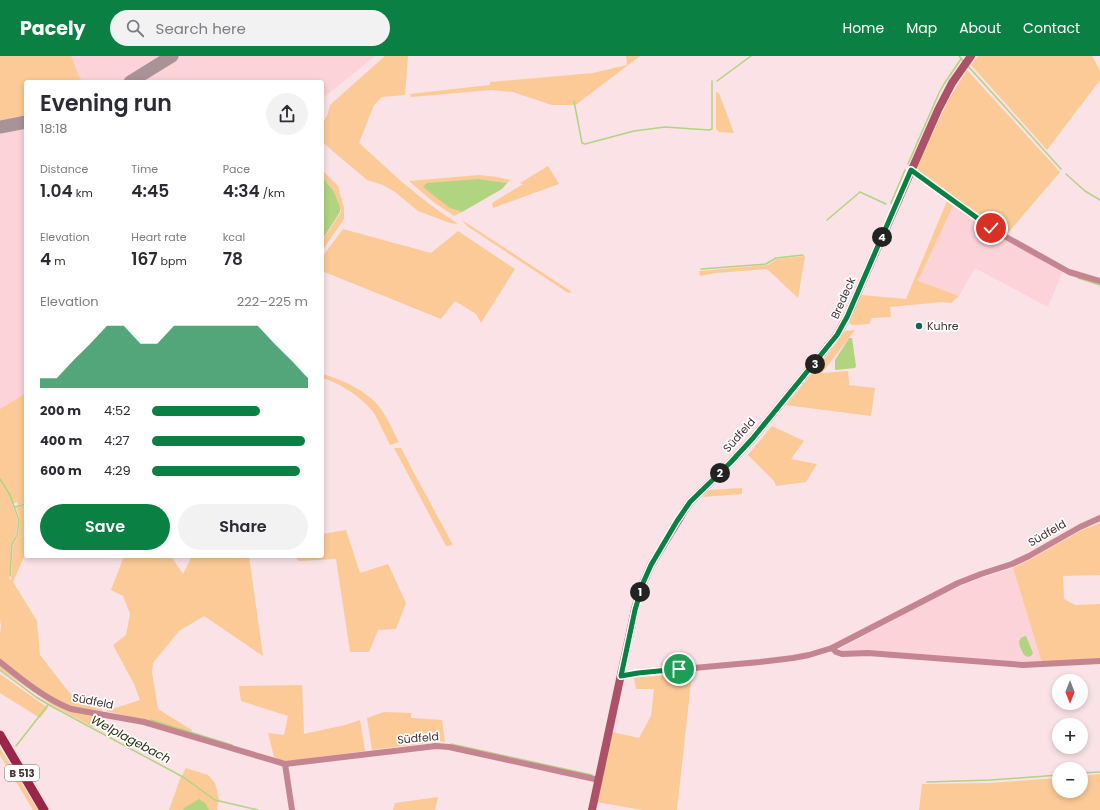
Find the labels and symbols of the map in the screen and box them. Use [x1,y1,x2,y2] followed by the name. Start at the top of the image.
[974,211,1008,245] pin
[872,227,892,247] pin: 4
[827,274,859,321] street label: Bredeck
[927,318,959,334] place label: Kuhre
[914,321,924,331] marker: Kuhre
[805,354,825,374] pin: 3
[719,414,759,456] street label: Südfeld
[710,463,730,483] pin: 2
[1025,516,1069,550] street label: Südfeld
[630,582,650,602] pin: 1
[662,652,696,686] pin
[1052,674,1088,710] north arrow
[71,689,115,713] street label: Südfeld
[88,711,174,767] water label: Welplagebach
[397,728,439,748] street label: Südfeld
[5,765,39,781] road number: B 513

